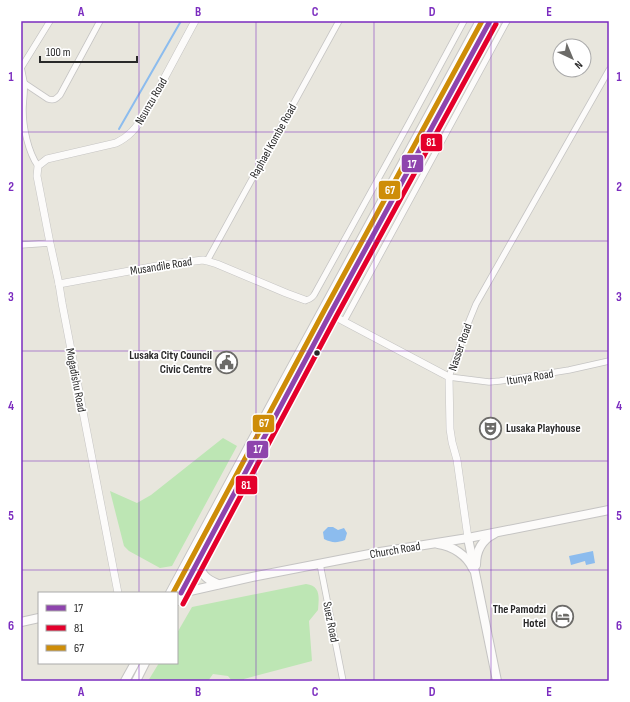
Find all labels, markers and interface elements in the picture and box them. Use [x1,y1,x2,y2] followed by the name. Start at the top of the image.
[77,4,85,20] text: A
[195,4,201,20] text: B
[312,4,319,20] text: C
[429,4,436,20] text: D
[546,4,552,20] text: E
[40,38,137,64] scale bar
[552,38,592,78] north arrow
[46,45,71,60] text: 100 m
[572,58,585,72] text: N
[8,69,14,85] text: 1
[616,69,622,85] text: 1
[132,75,171,127] street label: Nsunzu Road
[247,101,300,181] street label: Raphael Kombe Road
[420,133,443,152] line badge: 81
[426,136,436,149] text: 81
[401,154,424,173] line badge: 17
[407,158,417,171] text: 17
[8,179,14,195] text: 2
[616,179,622,195] text: 2
[378,180,401,200] line badge: 67
[385,184,395,197] text: 67
[129,254,193,279] street label: Musandile Road
[8,289,14,305] text: 3
[616,289,622,305] text: 3
[445,321,476,373] street label: Nasser Road
[62,347,89,413] street label: Mogadishu Road
[129,348,212,377] place label: Lusaka City Council Civic Centre
[312,348,322,358] unlabelled marker
[214,349,240,375] public building icon: Lusaka City Council Civic Centre
[506,366,555,389] street label: Itunya Road
[8,398,14,414] text: 4
[616,398,622,414] text: 4
[252,414,275,433] line badge: 67
[477,415,503,441] theatre icon: Lusaka Playhouse
[259,417,269,430] text: 67
[506,421,581,436] place label: Lusaka Playhouse
[246,440,269,459] line badge: 17
[253,443,263,456] text: 17
[235,475,258,495] line badge: 81
[241,479,251,492] text: 81
[8,508,14,524] text: 5
[616,508,622,524] text: 5
[369,539,422,562] street label: Church Road
[38,592,178,664] legend
[319,600,342,644] street label: Suez Road
[74,601,83,616] text: 17
[493,602,546,631] place label: The Pamodzi Hotel
[549,603,575,629] hotel icon: The Pamodzi Hotel
[8,618,14,634] text: 6
[616,618,622,634] text: 6
[74,621,84,636] text: 81
[74,641,84,656] text: 67
[77,684,85,700] text: A
[195,684,201,700] text: B
[312,684,319,700] text: C
[429,684,436,700] text: D
[546,684,552,700] text: E

